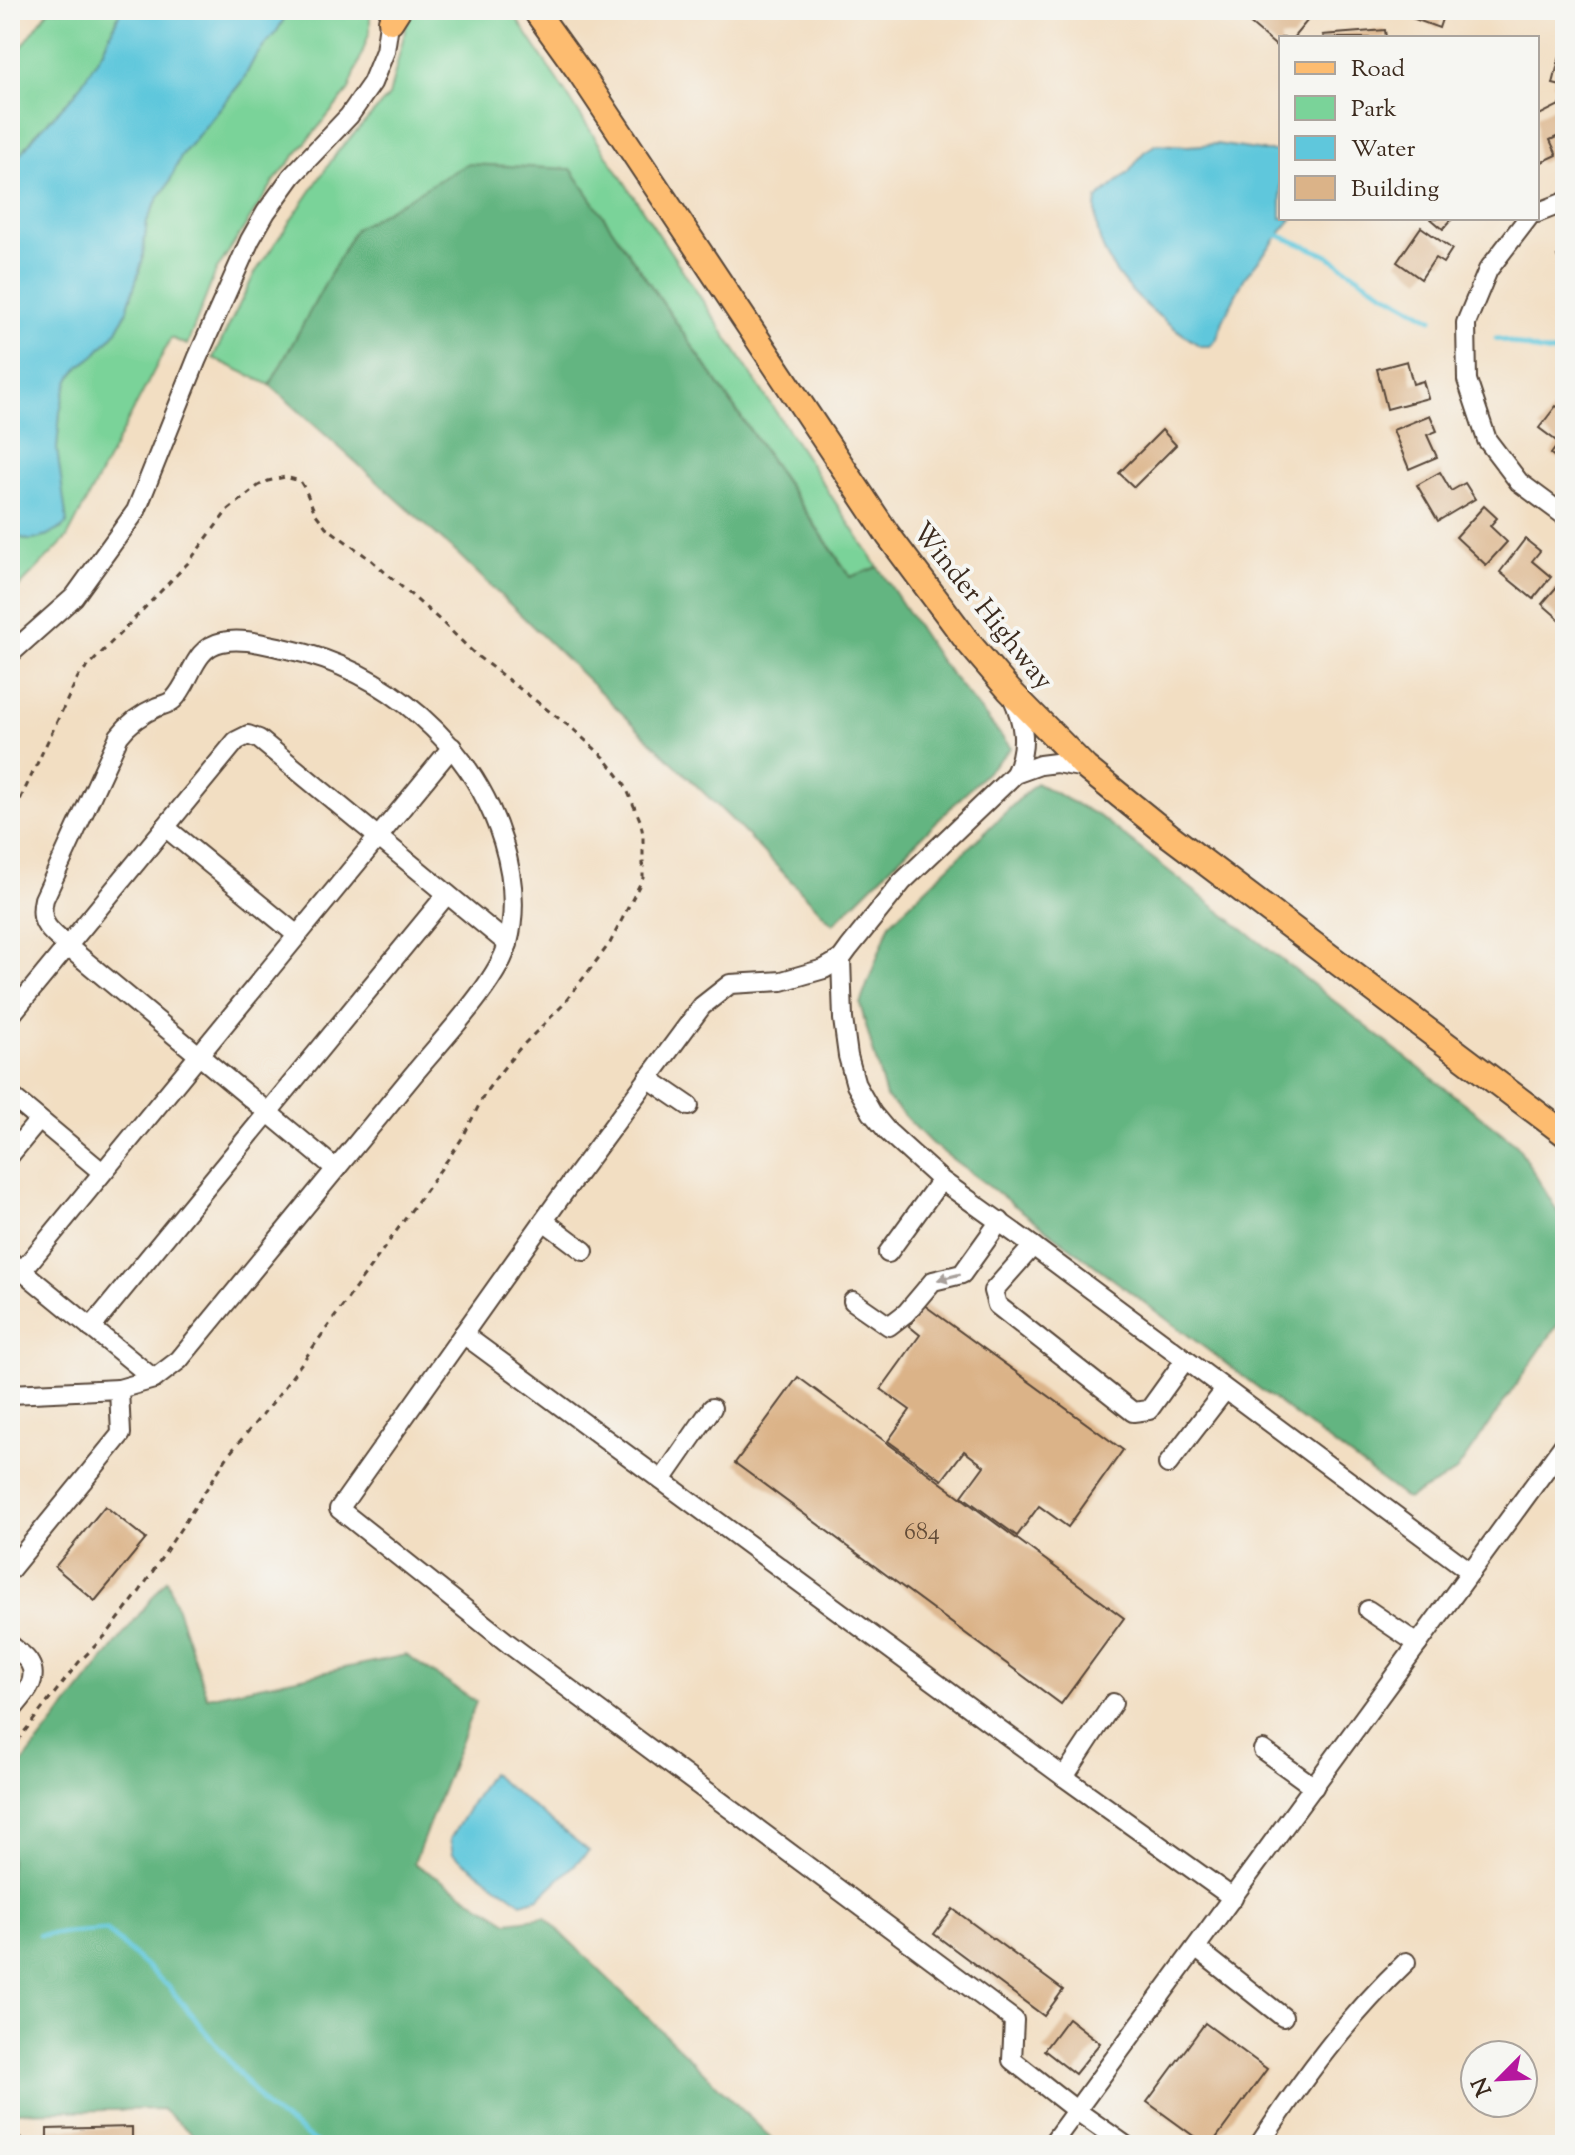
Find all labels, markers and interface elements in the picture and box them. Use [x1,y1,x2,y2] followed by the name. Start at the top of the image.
[1279,36,1539,220] legend
[1351,53,1405,87] text: Road
[1351,93,1397,127] text: Park
[1351,133,1415,167] text: Water
[1351,173,1440,207] text: Building
[901,514,1062,700] street label: Winder Highway
[936,1271,961,1283] one-way arrow
[904,1516,940,1550] house number: 684
[1459,2039,1539,2119] north arrow
[1465,2071,1502,2100] text: N

